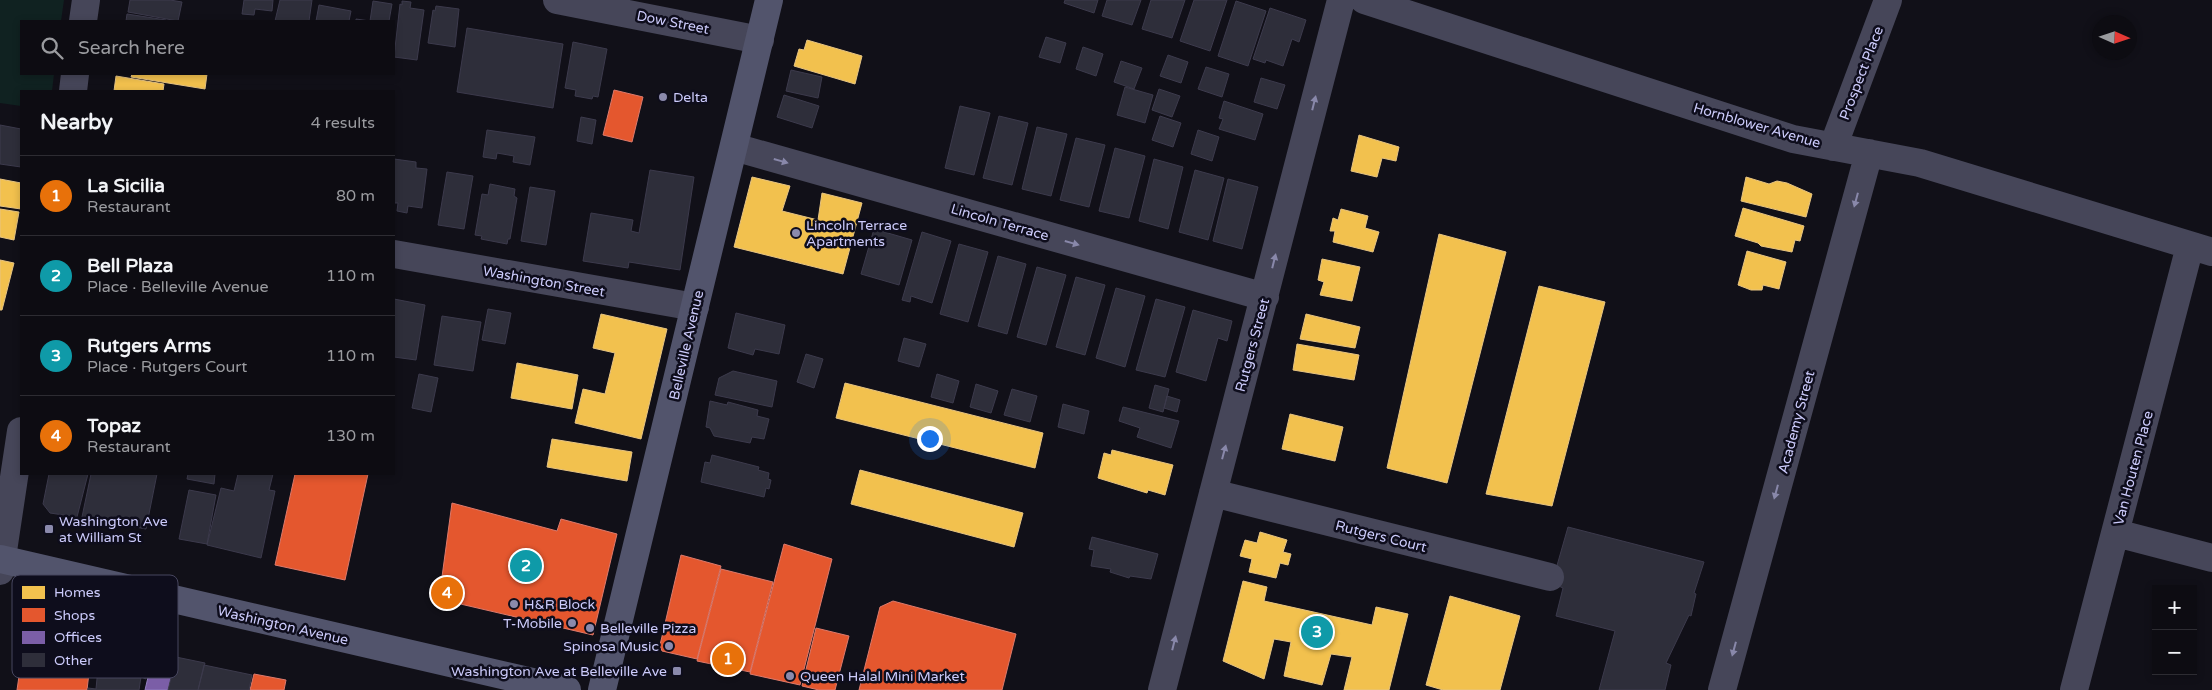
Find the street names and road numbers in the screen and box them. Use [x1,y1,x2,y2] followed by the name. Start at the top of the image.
[635,7,711,38] street label: Dow Street
[1836,24,1887,122] street label: Prospect Place
[1691,99,1822,152] street label: Hornblower Avenue
[949,200,1051,245] street label: Lincoln Terrace
[482,262,607,301] street label: Washington Street
[666,289,707,402] street label: Belleville Avenue
[1232,296,1273,394] street label: Rutgers Street
[1775,368,1819,476] street label: Academy Street
[2110,409,2157,527] street label: Van Houten Place
[1333,517,1429,556] street label: Rutgers Court
[216,602,350,649] street label: Washington Avenue

